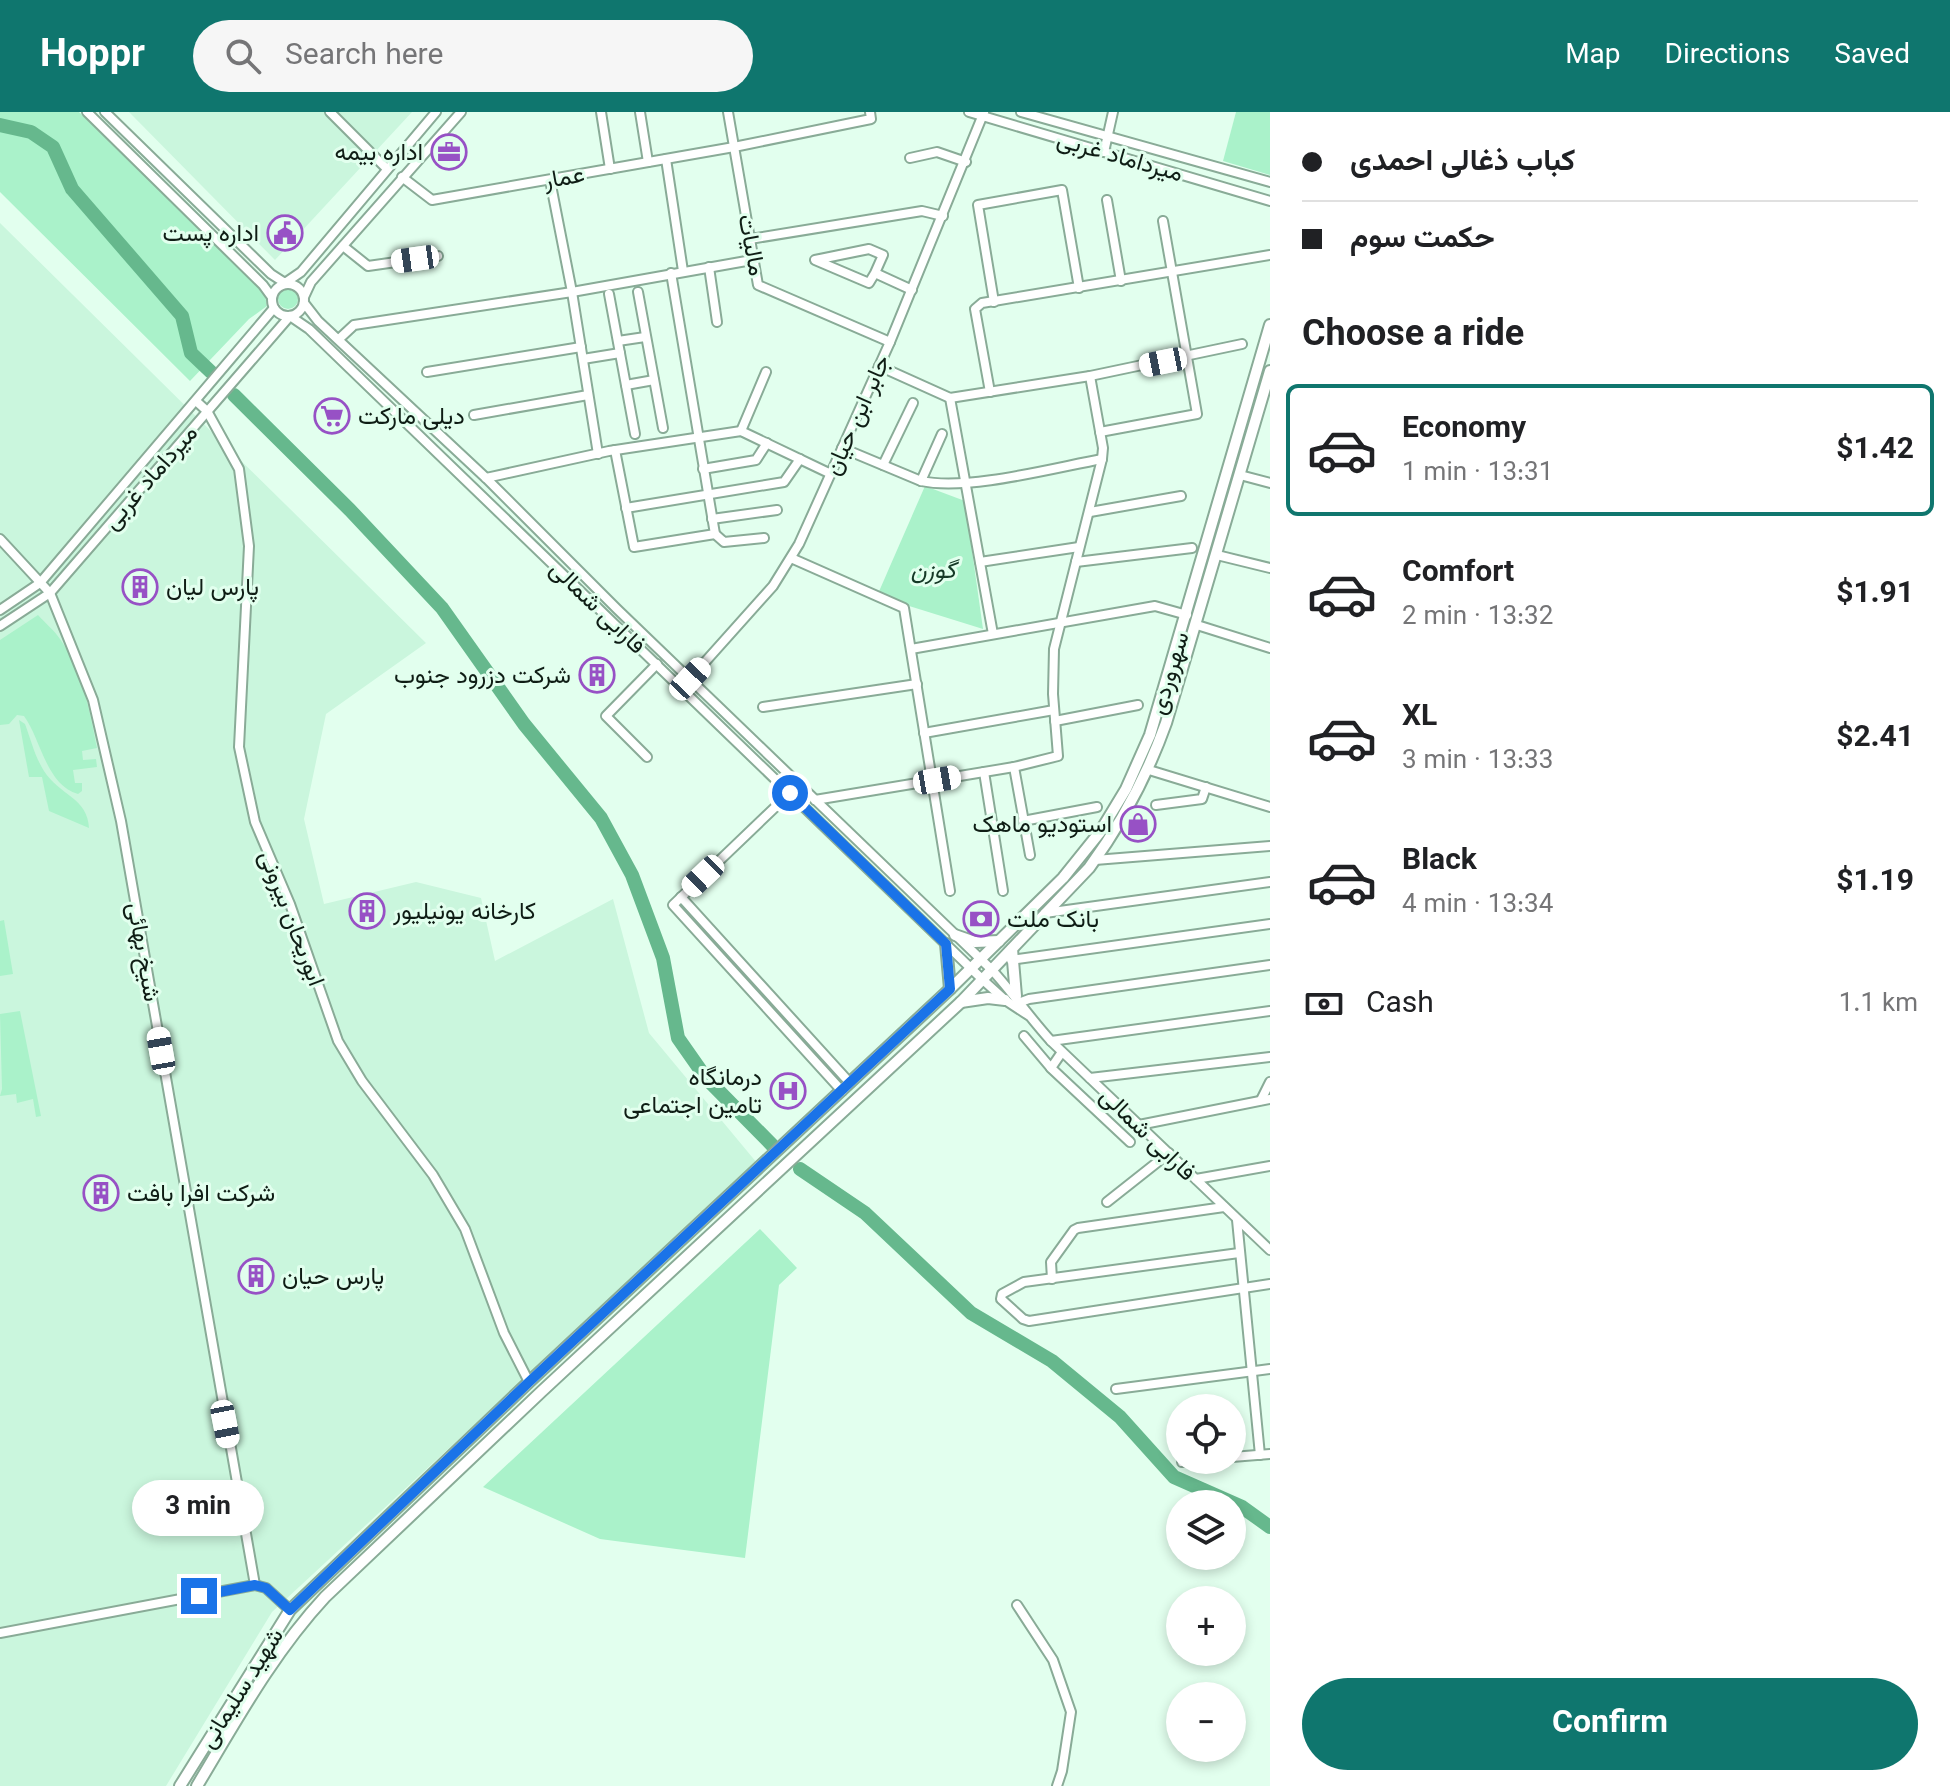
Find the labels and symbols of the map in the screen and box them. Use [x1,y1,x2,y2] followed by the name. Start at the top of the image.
[1052,122,1187,194] street label: میرداماد غربی
[430,133,468,171] office icon: اداره بیمه
[334,135,423,173] place label: اداره بیمه
[540,157,588,201] street label: عمار
[725,211,775,279] street label: مالیات
[266,214,304,252] public building icon: اداره پست
[162,216,259,254] place label: اداره پست
[390,244,440,274] car
[1137,346,1189,378] car
[815,349,902,482] street label: جابر ابن حیان
[313,397,351,435] supermarket icon: دیلی مارکت
[358,399,465,437] place label: دیلی مارکت
[95,417,208,540] street label: میرداماد غربی
[539,552,654,665] street label: فارابی شمالی
[910,553,960,591] park label: گوزن
[121,568,159,606] building icon: پارس لیان
[166,570,259,608] place label: پارس لیان
[1140,627,1202,720] street label: سهروردی
[665,653,715,705] car
[578,656,616,694] building icon: شرکت دزرود جنوب
[394,658,571,696] place label: شرکت دزرود جنوب
[911,764,963,796] car
[772,775,808,811] route start
[1119,805,1157,843] shop icon: استودیو ماهک
[973,807,1112,845] place label: استودیو ماهک
[247,845,333,992] street label: ابوریحان بیرونی
[677,851,729,901] car
[348,892,386,930] building icon: کارخانه یونیلیور
[392,894,536,932] place label: کارخانه یونیلیور
[115,900,169,1005] street label: شیخ بهائی
[962,900,1000,938] bank icon: بانک ملت
[1007,902,1099,940] place label: بانک ملت
[145,1025,177,1077] car
[623,1060,762,1126] place label: درمانگاه تامین اجتماعی
[769,1072,807,1110] hospital icon: درمانگاه تامین اجتماعی
[1089,1079,1204,1192] street label: فارابی شمالی
[82,1174,120,1212] building icon: شرکت افرا بافت
[127,1176,275,1214] place label: شرکت افرا بافت
[237,1257,275,1295] building icon: پارس حیان
[282,1259,384,1297] place label: پارس حیان
[209,1398,241,1450] car
[133,1480,265,1536] callout: 3 min
[181,1578,217,1614] route end
[190,1621,295,1757] street label: شهید سلیمانی

